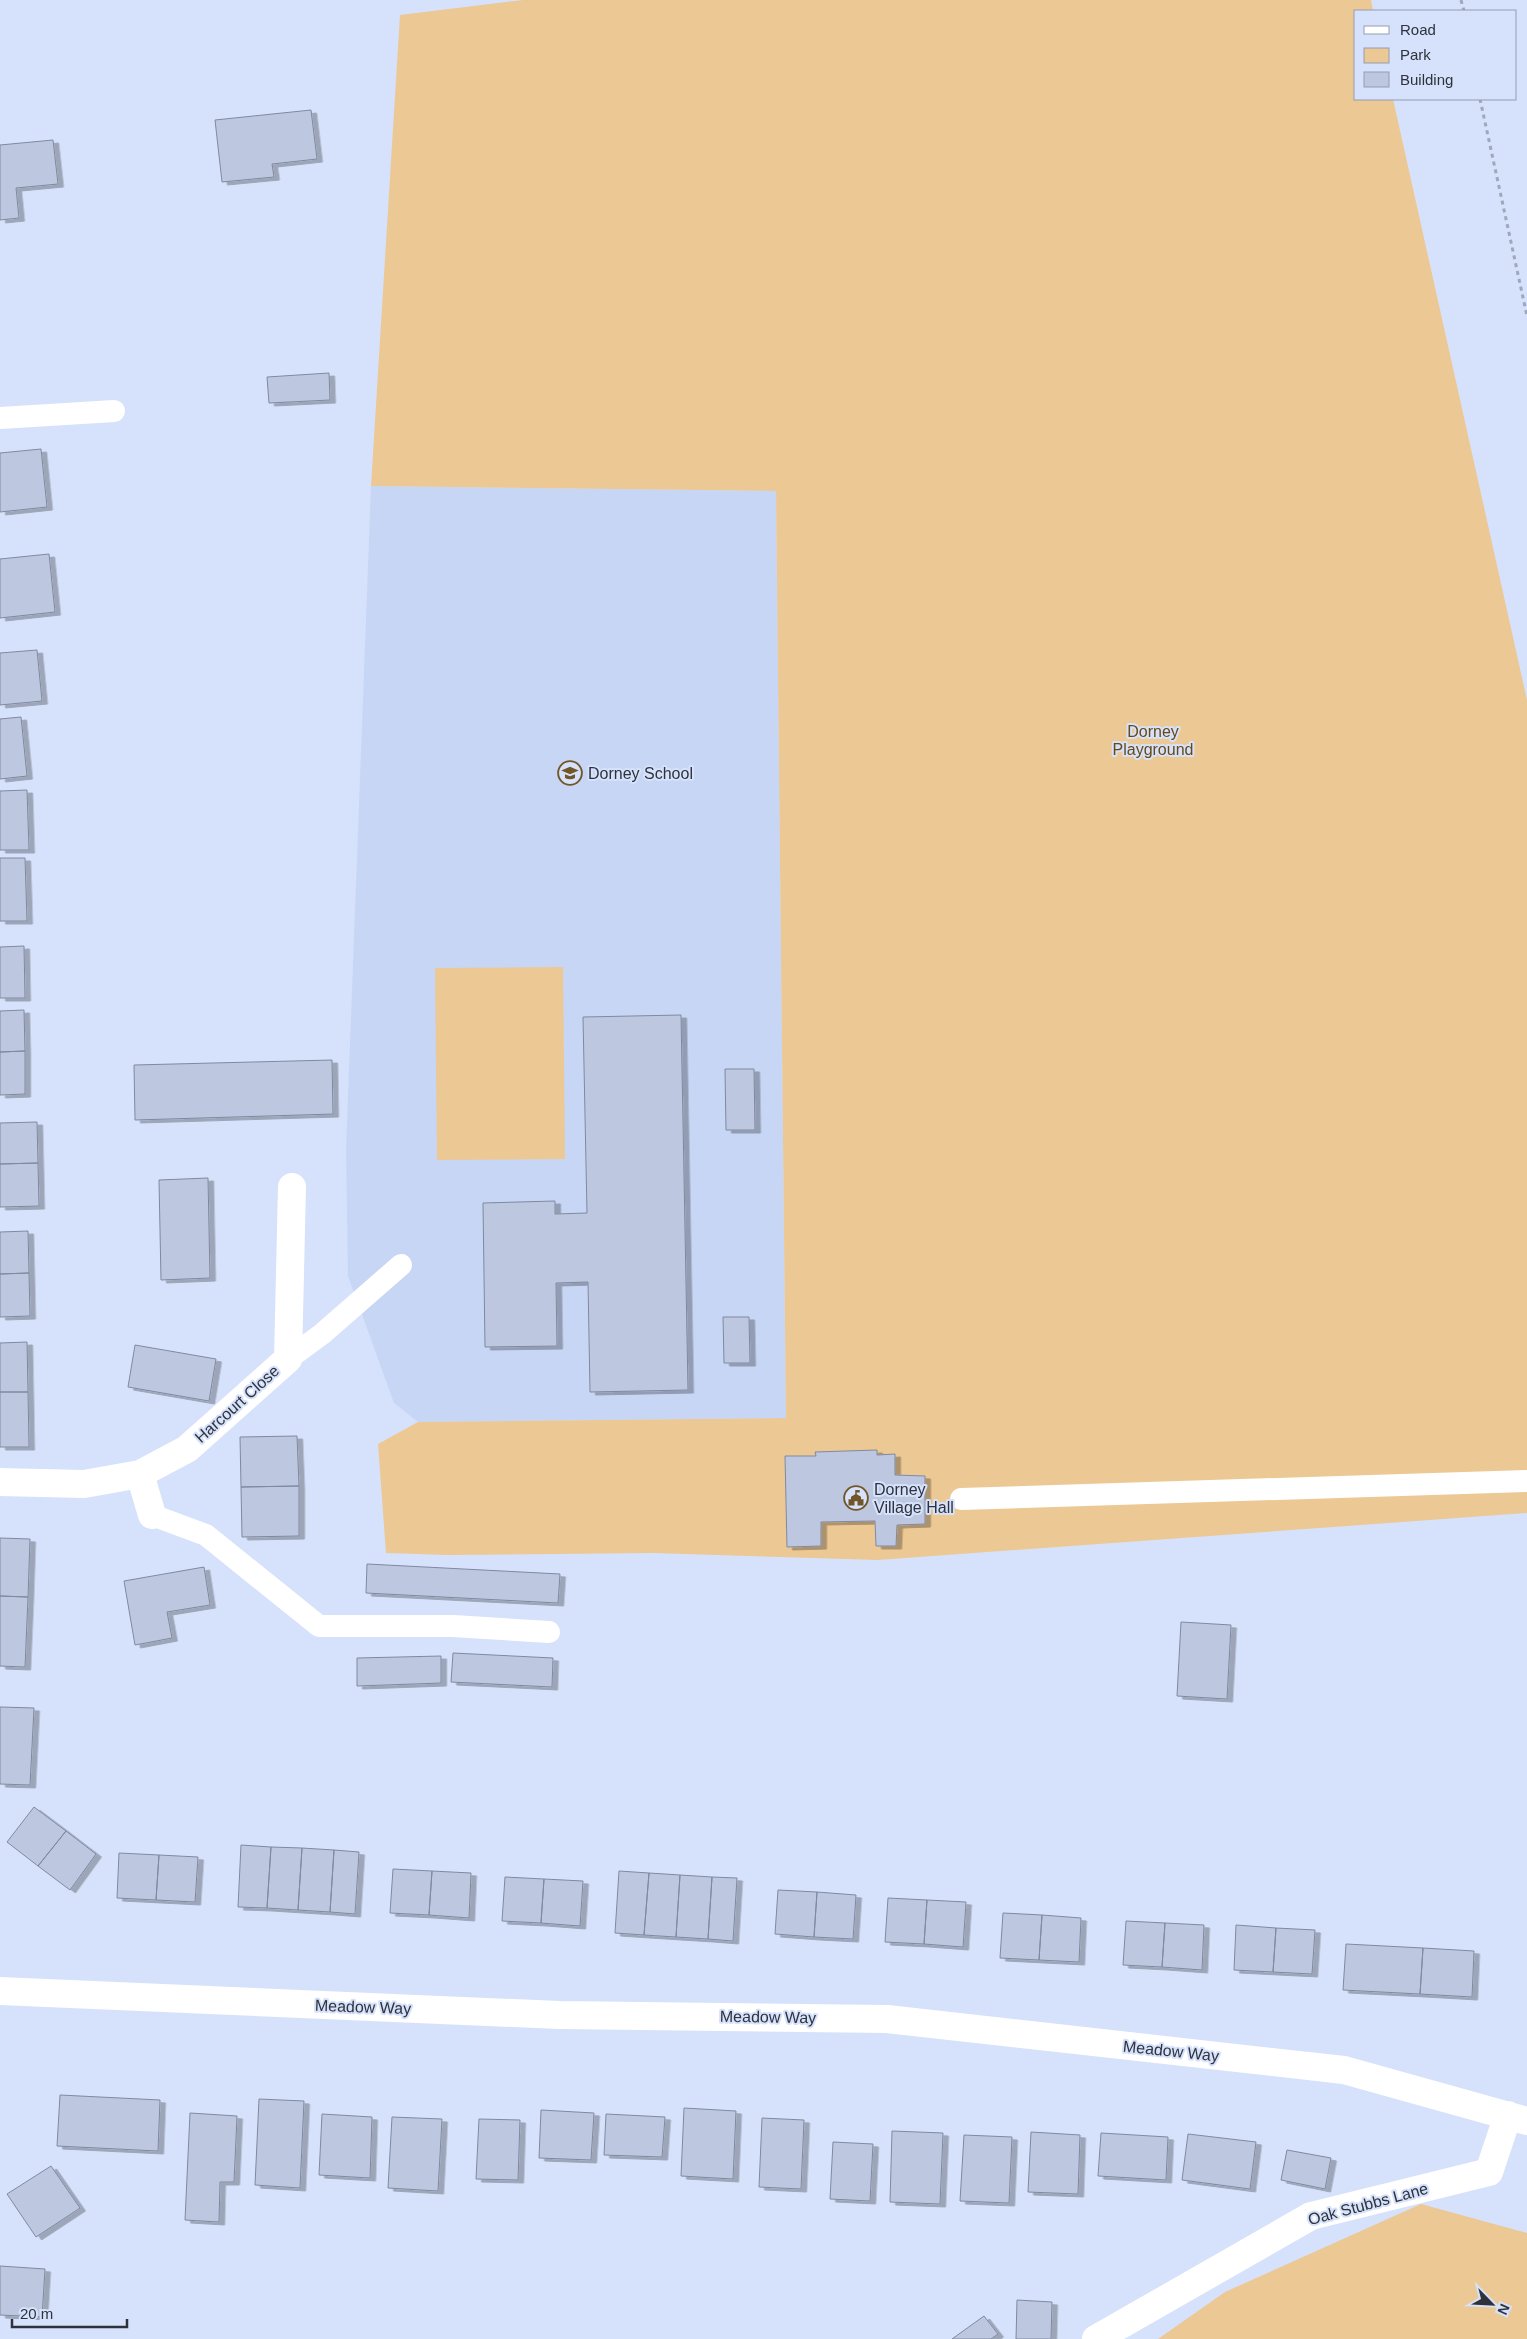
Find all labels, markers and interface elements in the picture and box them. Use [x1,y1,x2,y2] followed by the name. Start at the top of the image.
[1354,10,1517,100] legend
[1400,21,1436,38] text: Road
[1400,46,1431,63] text: Park
[1400,71,1453,88] text: Building
[1113,723,1193,758] park label: Dorney Playground
[557,760,583,786] school or university icon: Dorney School
[588,765,693,782] place label: Dorney School
[192,1362,282,1446] street label: Harcourt Close
[874,1481,954,1516] place label: Dorney Village Hall
[843,1485,869,1511] public building icon: Dorney Village Hall
[315,1997,411,2017] street label: Meadow Way
[720,2008,816,2026] street label: Meadow Way
[1122,2038,1220,2064] street label: Meadow Way
[1306,2180,1430,2228] street label: Oak Stubbs Lane
[1467,2279,1517,2329] north arrow
[12,2296,128,2328] scale bar
[1495,2301,1513,2317] text: N
[20,2305,53,2322] text: 20 m

